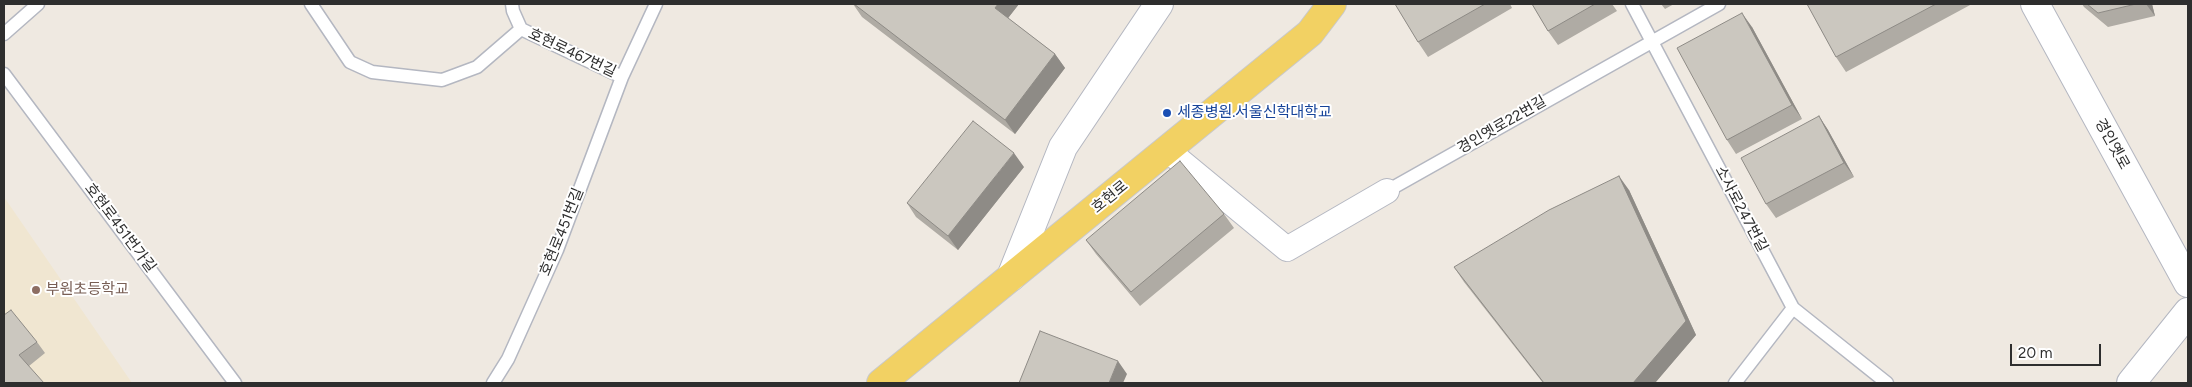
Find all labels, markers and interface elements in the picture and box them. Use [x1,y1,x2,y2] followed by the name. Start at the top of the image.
[525,25,619,81] street label: 호현로467번길
[1454,92,1550,158] street label: 경인옛로22번길
[1177,104,1332,122] place label: 세종병원.서울신학대학교
[1161,107,1173,119] marker: 세종병원.서울신학대학교
[2091,115,2133,173] street label: 경인옛로
[1711,163,1771,255] street label: 소사로247번길
[1088,177,1132,217] street label: 호현로
[81,180,159,276] street label: 호현로451번가길
[536,185,588,279] street label: 호현로451번길
[46,281,129,299] place label: 부원초등학교
[30,284,42,296] marker: 부원초등학교
[2012,334,2103,366] scale bar
[2018,344,2052,362] text: 20 m

